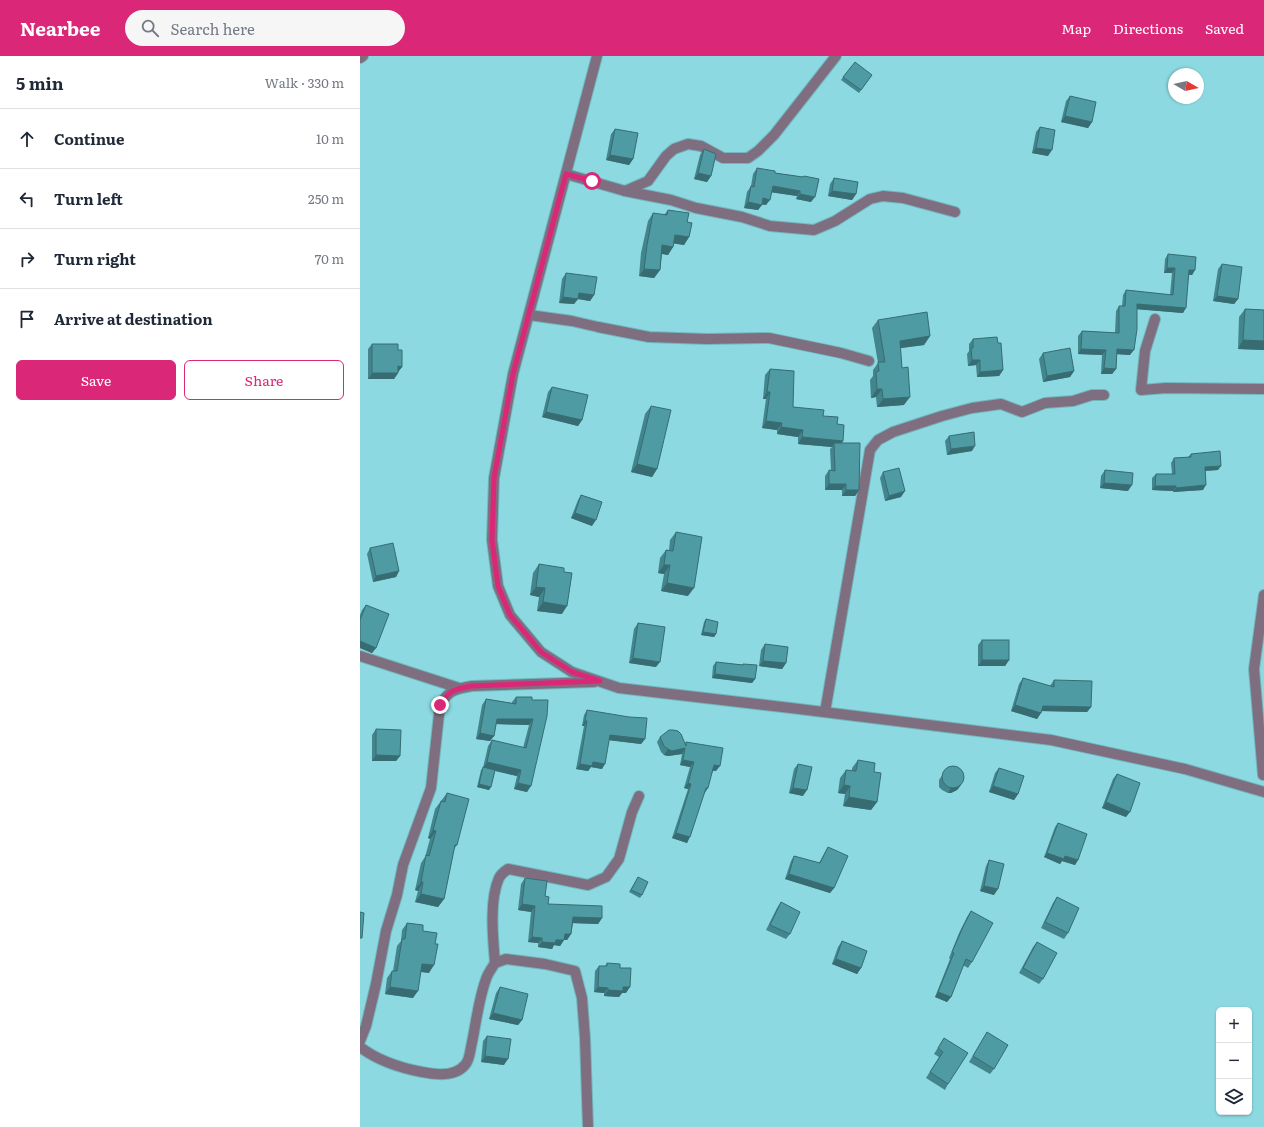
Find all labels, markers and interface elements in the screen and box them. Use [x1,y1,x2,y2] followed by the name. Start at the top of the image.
[125,10,405,46] search box
[20,14,101,42] text: Nearbee
[139,17,161,39] icon: search
[171,17,255,40] text: Search here
[1061,18,1091,38] text: Map
[1113,18,1183,38] text: Directions
[1205,18,1244,38] text: Saved
[1168,68,1204,104] north arrow
[16,70,64,95] text: 5 min
[265,73,344,92] text: Walk · 330 m
[54,127,124,150] text: Continue
[16,128,38,150] icon: ahead
[316,129,344,148] text: 10 m
[583,172,601,190] route start
[54,187,123,210] text: Turn left
[16,188,38,210] icon: left
[308,189,344,208] text: 250 m
[54,247,136,270] text: Turn right
[16,248,38,270] icon: right
[315,249,344,268] text: 70 m
[54,307,213,330] text: Arrive at destination
[16,308,38,330] icon: arrive
[16,360,176,400] button: Save
[184,360,344,400] button: Share
[431,696,449,714] route end
[1216,1007,1252,1115] map controls
[1216,1007,1252,1043] button: +
[1216,1043,1252,1079] button: −
[1216,1079,1252,1115] button: layers

